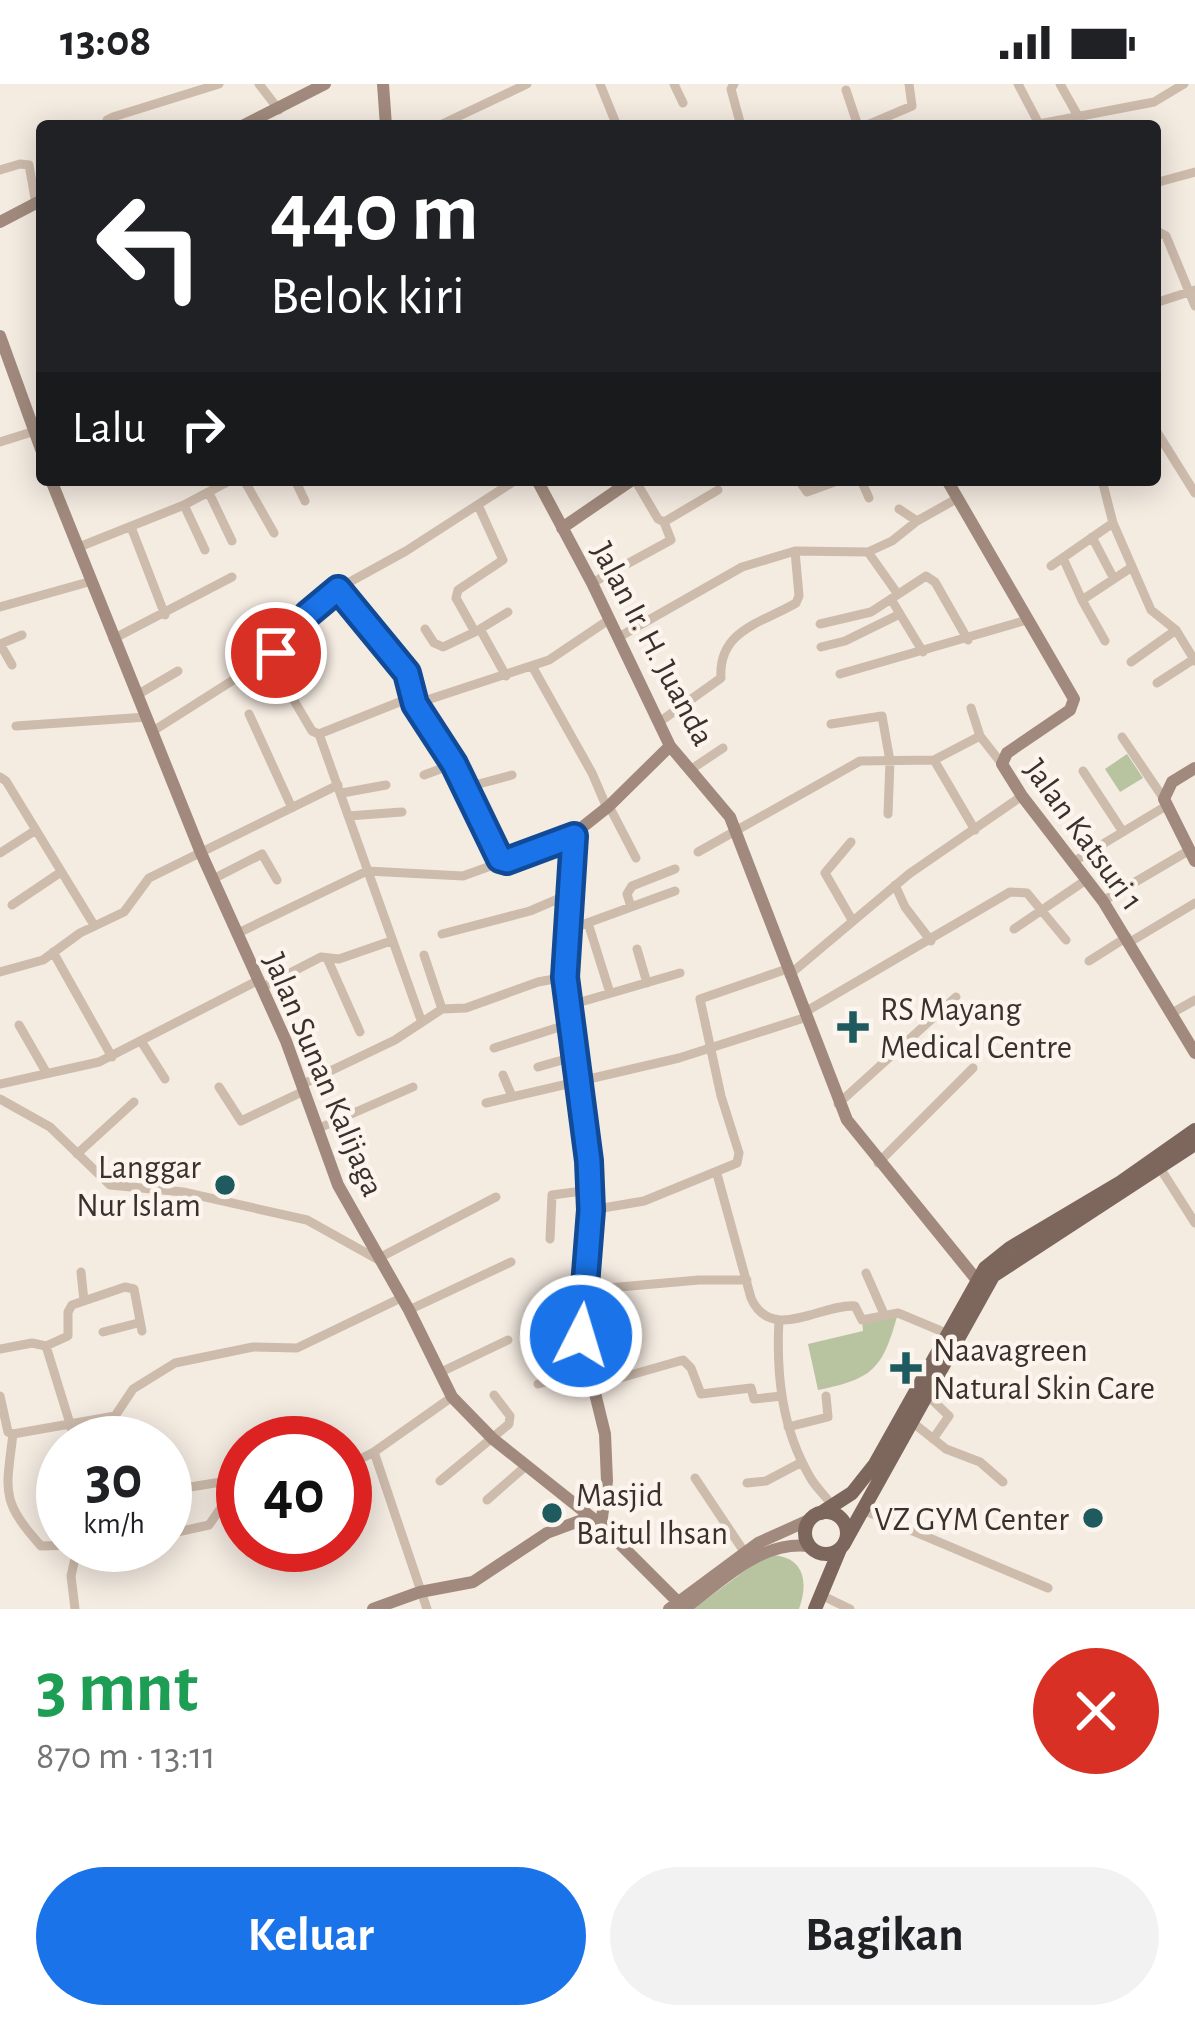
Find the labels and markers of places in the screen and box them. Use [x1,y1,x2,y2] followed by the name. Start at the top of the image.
[225,602,327,704] pin
[880,994,1072,1065] place label: RS Mayang Medical Centre
[837,1011,869,1043] marker: RS Mayang Medical Centre
[76,1152,201,1223] place label: Langgar Nur Islam
[212,1172,238,1198] marker: Langgar Nur Islam
[933,1335,1155,1406] place label: Naavagreen Natural Skin Care
[890,1352,922,1384] marker: Naavagreen Natural Skin Care
[576,1480,728,1551] place label: Masjid Baitul Ihsan
[539,1500,565,1526] marker: Masjid Baitul Ihsan
[874,1504,1069,1537] place label: VZ GYM Center
[1080,1505,1106,1531] marker: VZ GYM Center

